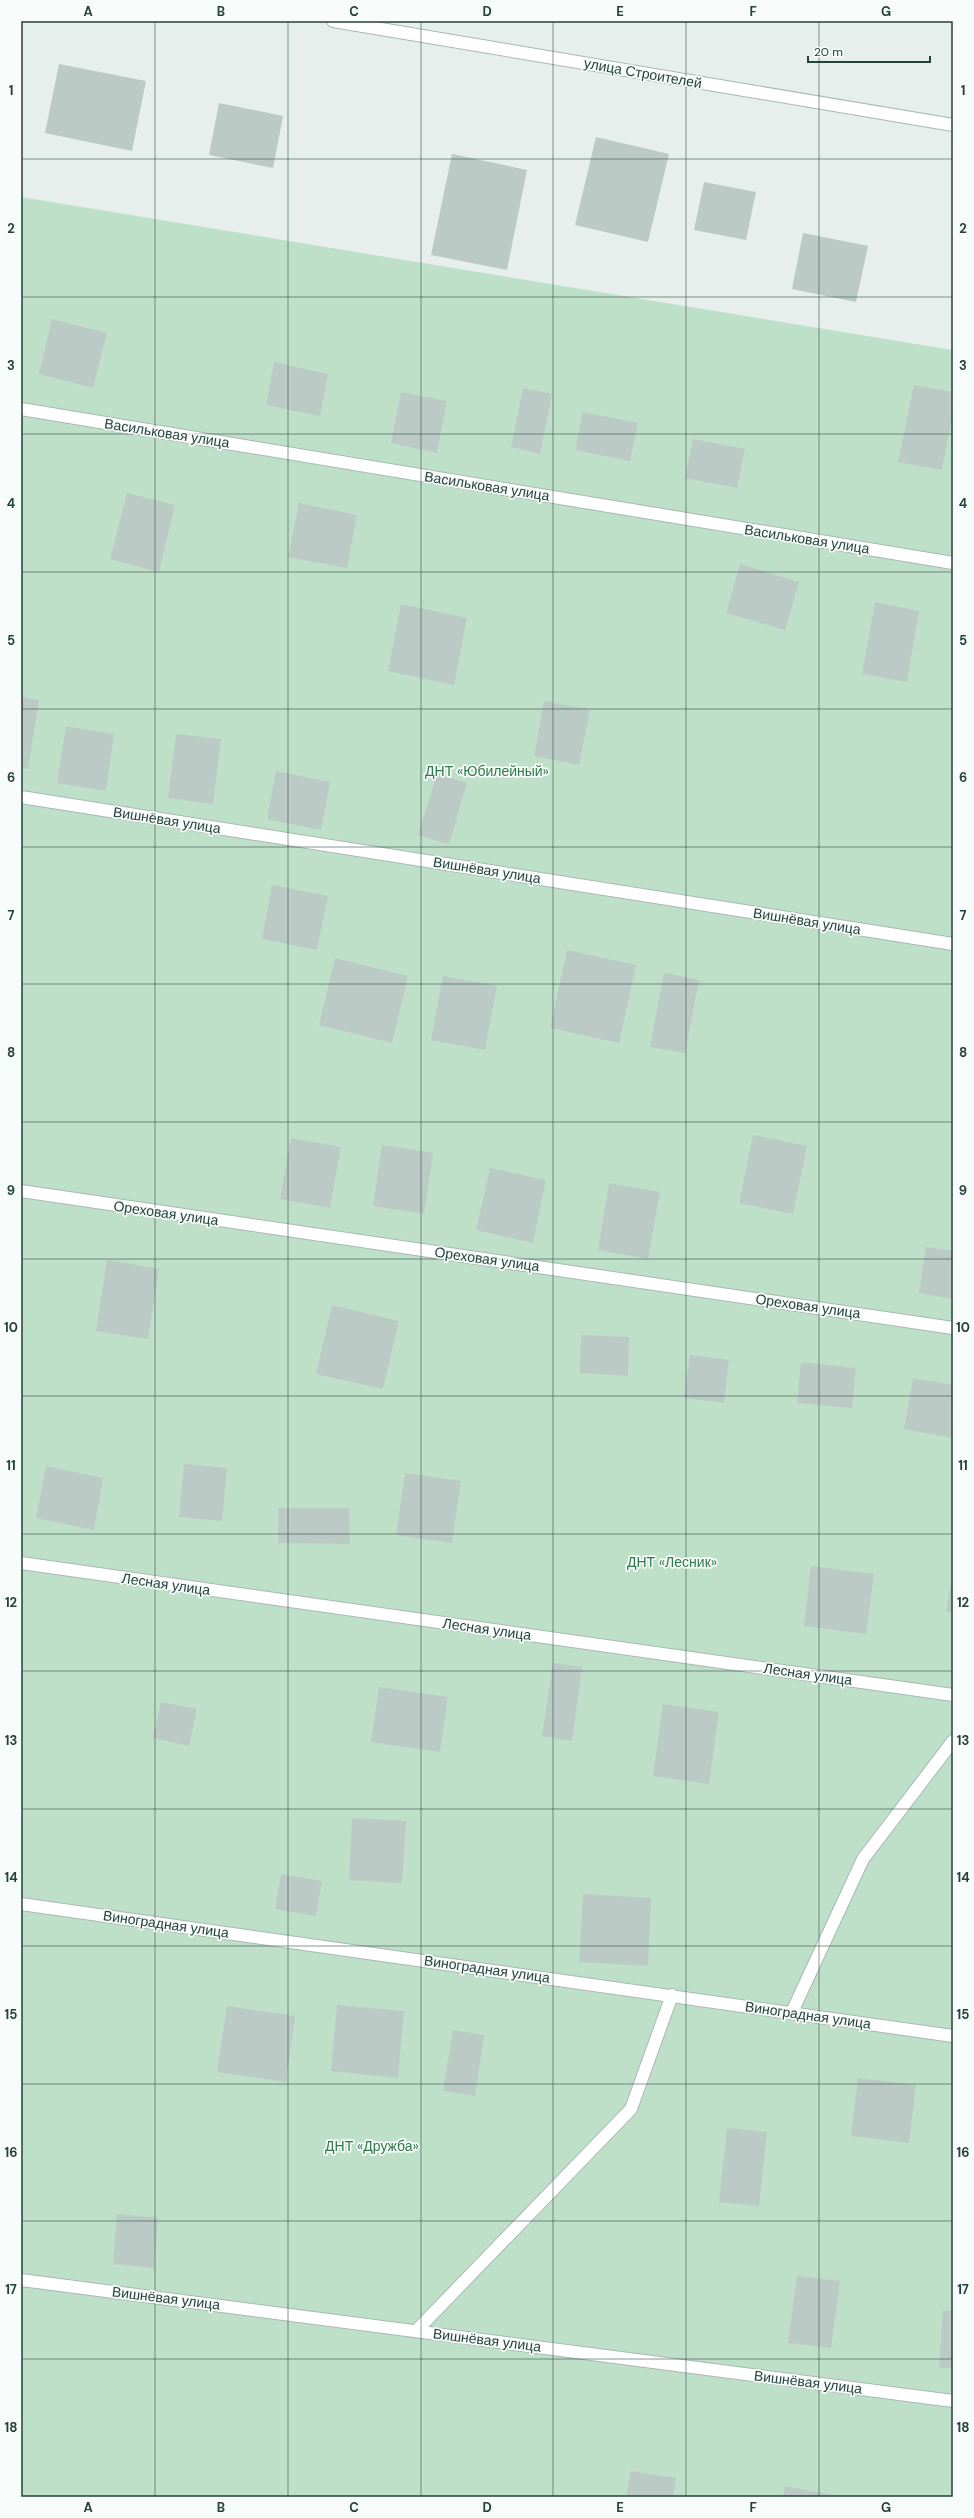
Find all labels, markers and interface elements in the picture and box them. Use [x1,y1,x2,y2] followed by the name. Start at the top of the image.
[83,3,93,20] text: A
[217,3,225,20] text: B
[349,3,359,20] text: C
[482,3,492,20] text: D
[616,3,624,20] text: E
[749,3,757,20] text: F
[881,3,891,20] text: G
[808,38,930,64] scale bar
[814,44,843,60] text: 20 m
[583,54,703,92] street label: улица Строителей
[9,82,13,99] text: 1
[961,82,965,99] text: 1
[7,220,15,237] text: 2
[959,220,967,237] text: 2
[7,357,15,374] text: 3
[959,357,967,374] text: 3
[103,414,231,452] street label: Васильковая улица
[423,467,551,505] street label: Васильковая улица
[7,495,15,512] text: 4
[959,495,967,512] text: 4
[743,520,871,558] street label: Васильковая улица
[7,632,15,649] text: 5
[959,632,967,649] text: 5
[425,762,549,780] park label: ДНТ «Юбилейный»
[7,769,15,786] text: 6
[959,769,967,786] text: 6
[112,803,222,837] street label: Вишнёвая улица
[432,853,542,887] street label: Вишнёвая улица
[752,904,862,938] street label: Вишнёвая улица
[8,907,15,924] text: 7
[960,907,967,924] text: 7
[7,1044,15,1061] text: 8
[959,1044,967,1061] text: 8
[7,1182,15,1199] text: 9
[959,1182,967,1199] text: 9
[112,1197,220,1229] street label: Ореховая улица
[433,1243,541,1275] street label: Ореховая улица
[754,1290,862,1322] street label: Ореховая улица
[4,1319,18,1336] text: 10
[956,1319,970,1336] text: 10
[6,1457,16,1474] text: 11
[958,1457,968,1474] text: 11
[627,1553,717,1571] park label: ДНТ «Лесник»
[121,1569,212,1599] street label: Лесная улица
[5,1594,17,1611] text: 12
[957,1594,969,1611] text: 12
[442,1614,533,1644] street label: Лесная улица
[763,1659,854,1689] street label: Лесная улица
[5,1732,17,1749] text: 13
[957,1732,969,1749] text: 13
[4,1869,18,1886] text: 14
[956,1869,970,1886] text: 14
[102,1906,230,1942] street label: Виноградная улица
[423,1951,551,1987] street label: Виноградная улица
[744,1997,872,2033] street label: Виноградная улица
[5,2006,17,2023] text: 15
[957,2006,969,2023] text: 15
[325,2137,419,2155] park label: ДНТ «Дружба»
[5,2144,17,2161] text: 16
[957,2144,969,2161] text: 16
[5,2281,17,2298] text: 17
[957,2281,969,2298] text: 17
[111,2282,221,2314] street label: Вишнёвая улица
[432,2324,542,2356] street label: Вишнёвая улица
[753,2366,863,2398] street label: Вишнёвая улица
[5,2419,17,2436] text: 18
[957,2419,969,2436] text: 18
[83,2499,93,2516] text: A
[217,2499,225,2516] text: B
[349,2499,359,2516] text: C
[482,2499,492,2516] text: D
[616,2499,624,2516] text: E
[749,2499,757,2516] text: F
[881,2499,891,2516] text: G

